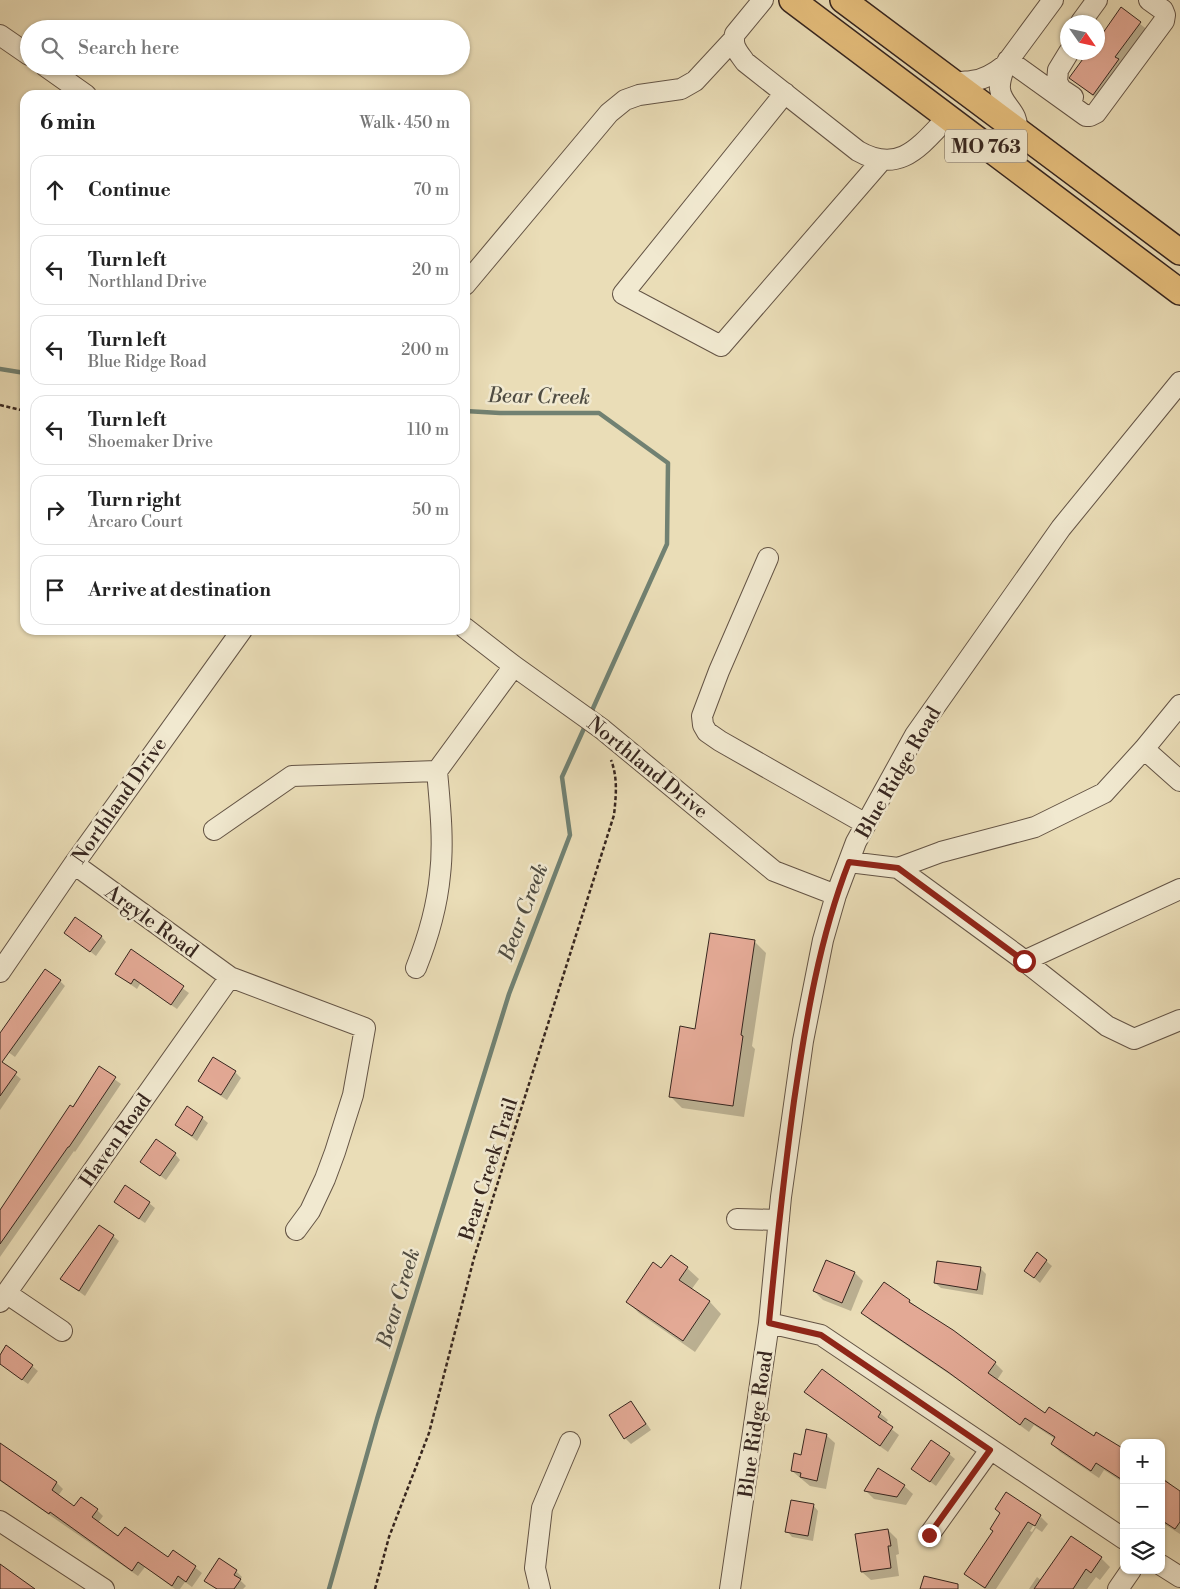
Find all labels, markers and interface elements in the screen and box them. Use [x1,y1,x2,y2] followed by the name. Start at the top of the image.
[1060,15,1105,60] north arrow
[20,20,470,75] search box
[38,34,66,62] icon: search
[78,36,179,60] text: Search here
[40,110,95,136] text: 6 min
[360,113,450,133] text: Walk · 450 m
[945,130,1027,162] road number: MO 763
[41,176,69,204] icon: ahead
[88,178,171,202] text: Continue
[413,180,449,200] text: 70 m
[88,248,167,272] text: Turn left
[41,256,69,284] icon: left
[412,260,449,280] text: 20 m
[88,272,207,292] text: Northland Drive
[88,328,167,352] text: Turn left
[41,336,69,364] icon: left
[401,340,449,360] text: 200 m
[88,352,206,372] text: Blue Ridge Road
[487,383,590,411] water label: Bear Creek
[88,408,167,432] text: Turn left
[41,416,69,444] icon: left
[407,420,449,440] text: 110 m
[88,432,213,452] text: Shoemaker Drive
[88,488,181,512] text: Turn right
[41,496,69,524] icon: right
[412,500,449,520] text: 50 m
[88,512,183,532] text: Arcaro Court
[41,576,69,604] icon: arrive
[88,578,271,602] text: Arrive at destination
[851,702,947,844] street label: Blue Ridge Road
[581,712,713,825] street label: Northland Drive
[67,733,173,869] street label: Northland Drive
[493,860,554,966] water label: Bear Creek
[99,880,203,965] street label: Argyle Road
[1013,950,1036,973] route start
[75,1089,158,1192] street label: Haven Road
[454,1095,524,1245] street label: Bear Creek Trail
[371,1246,426,1352] water label: Bear Creek
[734,1349,779,1500] street label: Blue Ridge Road
[1120,1439,1165,1574] map controls
[1120,1439,1165,1484] button: +
[1120,1484,1165,1529] button: −
[918,1524,941,1547] route end
[1120,1529,1165,1574] button: layers

